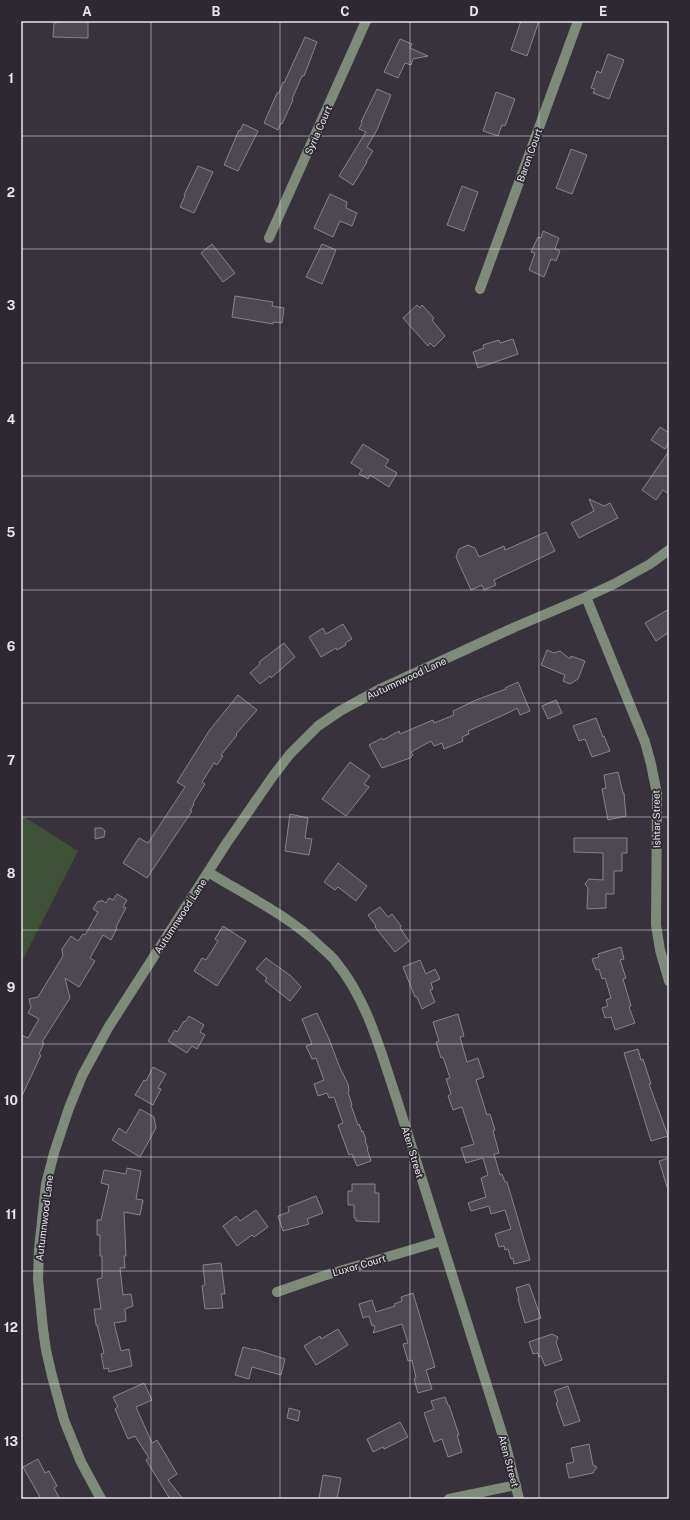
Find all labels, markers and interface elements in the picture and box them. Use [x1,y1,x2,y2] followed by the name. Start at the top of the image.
[82,4,92,19] text: A
[212,4,221,19] text: B
[340,4,350,19] text: C
[469,4,479,19] text: D
[599,4,607,19] text: E
[8,71,14,86] text: 1
[302,103,334,156] street label: Syria Court
[514,127,544,183] street label: Baron Court
[7,185,15,200] text: 2
[7,298,16,313] text: 3
[7,412,16,427] text: 4
[7,525,16,540] text: 5
[7,639,16,654] text: 6
[364,654,448,702] street label: Autumnwood Lane
[7,753,15,768] text: 7
[649,790,663,848] street label: Ishtar Street
[7,866,16,881] text: 8
[151,876,209,956] street label: Autumnwood Lane
[7,980,15,995] text: 9
[4,1093,18,1108] text: 10
[399,1125,427,1179] street label: Aten Street
[33,1174,55,1262] street label: Autumnwood Lane
[5,1207,17,1222] text: 11
[331,1252,387,1278] street label: Luxor Court
[4,1320,18,1335] text: 12
[4,1434,18,1449] text: 13
[496,1434,522,1488] street label: Aten Street

